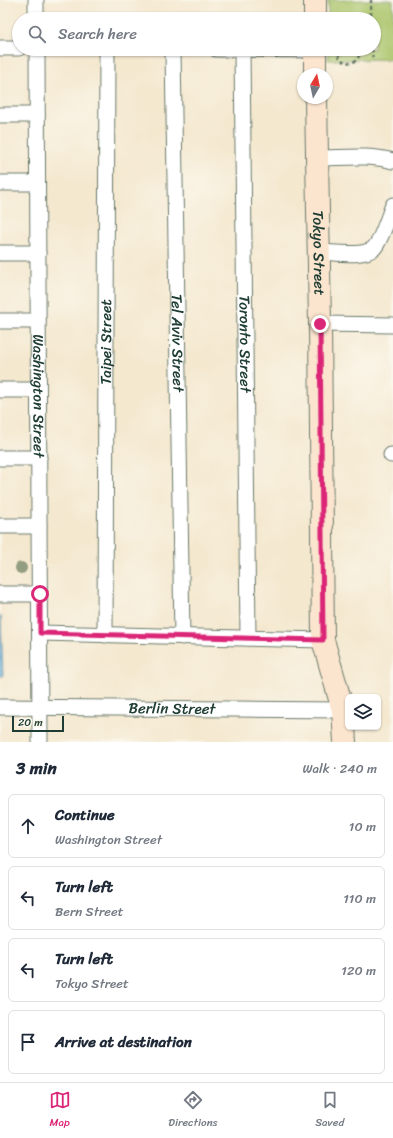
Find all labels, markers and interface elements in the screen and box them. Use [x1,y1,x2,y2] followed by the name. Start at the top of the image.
[12,12,381,56] search box
[58,21,137,47] text: Search here
[26,23,48,45] icon: search
[297,68,333,104] north arrow
[305,210,333,296] street label: Tokyo Street
[164,294,191,393] street label: Tel Aviv Street
[232,295,259,394] street label: Toronto Street
[93,299,119,385] street label: Taipei Street
[311,315,329,333] route end
[25,334,52,459] street label: Washington Street
[31,585,49,603] route start
[345,694,381,730] map controls
[345,694,381,730] button: layers
[128,695,217,722] street label: Berlin Street
[18,713,43,732] text: 20 m
[12,714,64,733] scale bar
[16,753,57,783] text: 3 min
[302,757,377,780] text: Walk · 240 m
[55,802,115,828] text: Continue
[17,815,39,837] icon: ahead
[349,815,376,838] text: 10 m
[55,828,162,851] text: Washington Street
[55,874,113,900] text: Turn left
[17,887,39,909] icon: left
[343,887,376,910] text: 110 m
[55,900,123,923] text: Bern Street
[55,946,113,972] text: Turn left
[17,959,39,981] icon: left
[341,959,376,982] text: 120 m
[55,972,129,995] text: Tokyo Street
[55,1029,192,1055] text: Arrive at destination
[17,1031,39,1053] icon: arrive
[49,1089,71,1132] tab: Map
[168,1089,218,1132] tab: Directions
[315,1089,344,1132] tab: Saved

